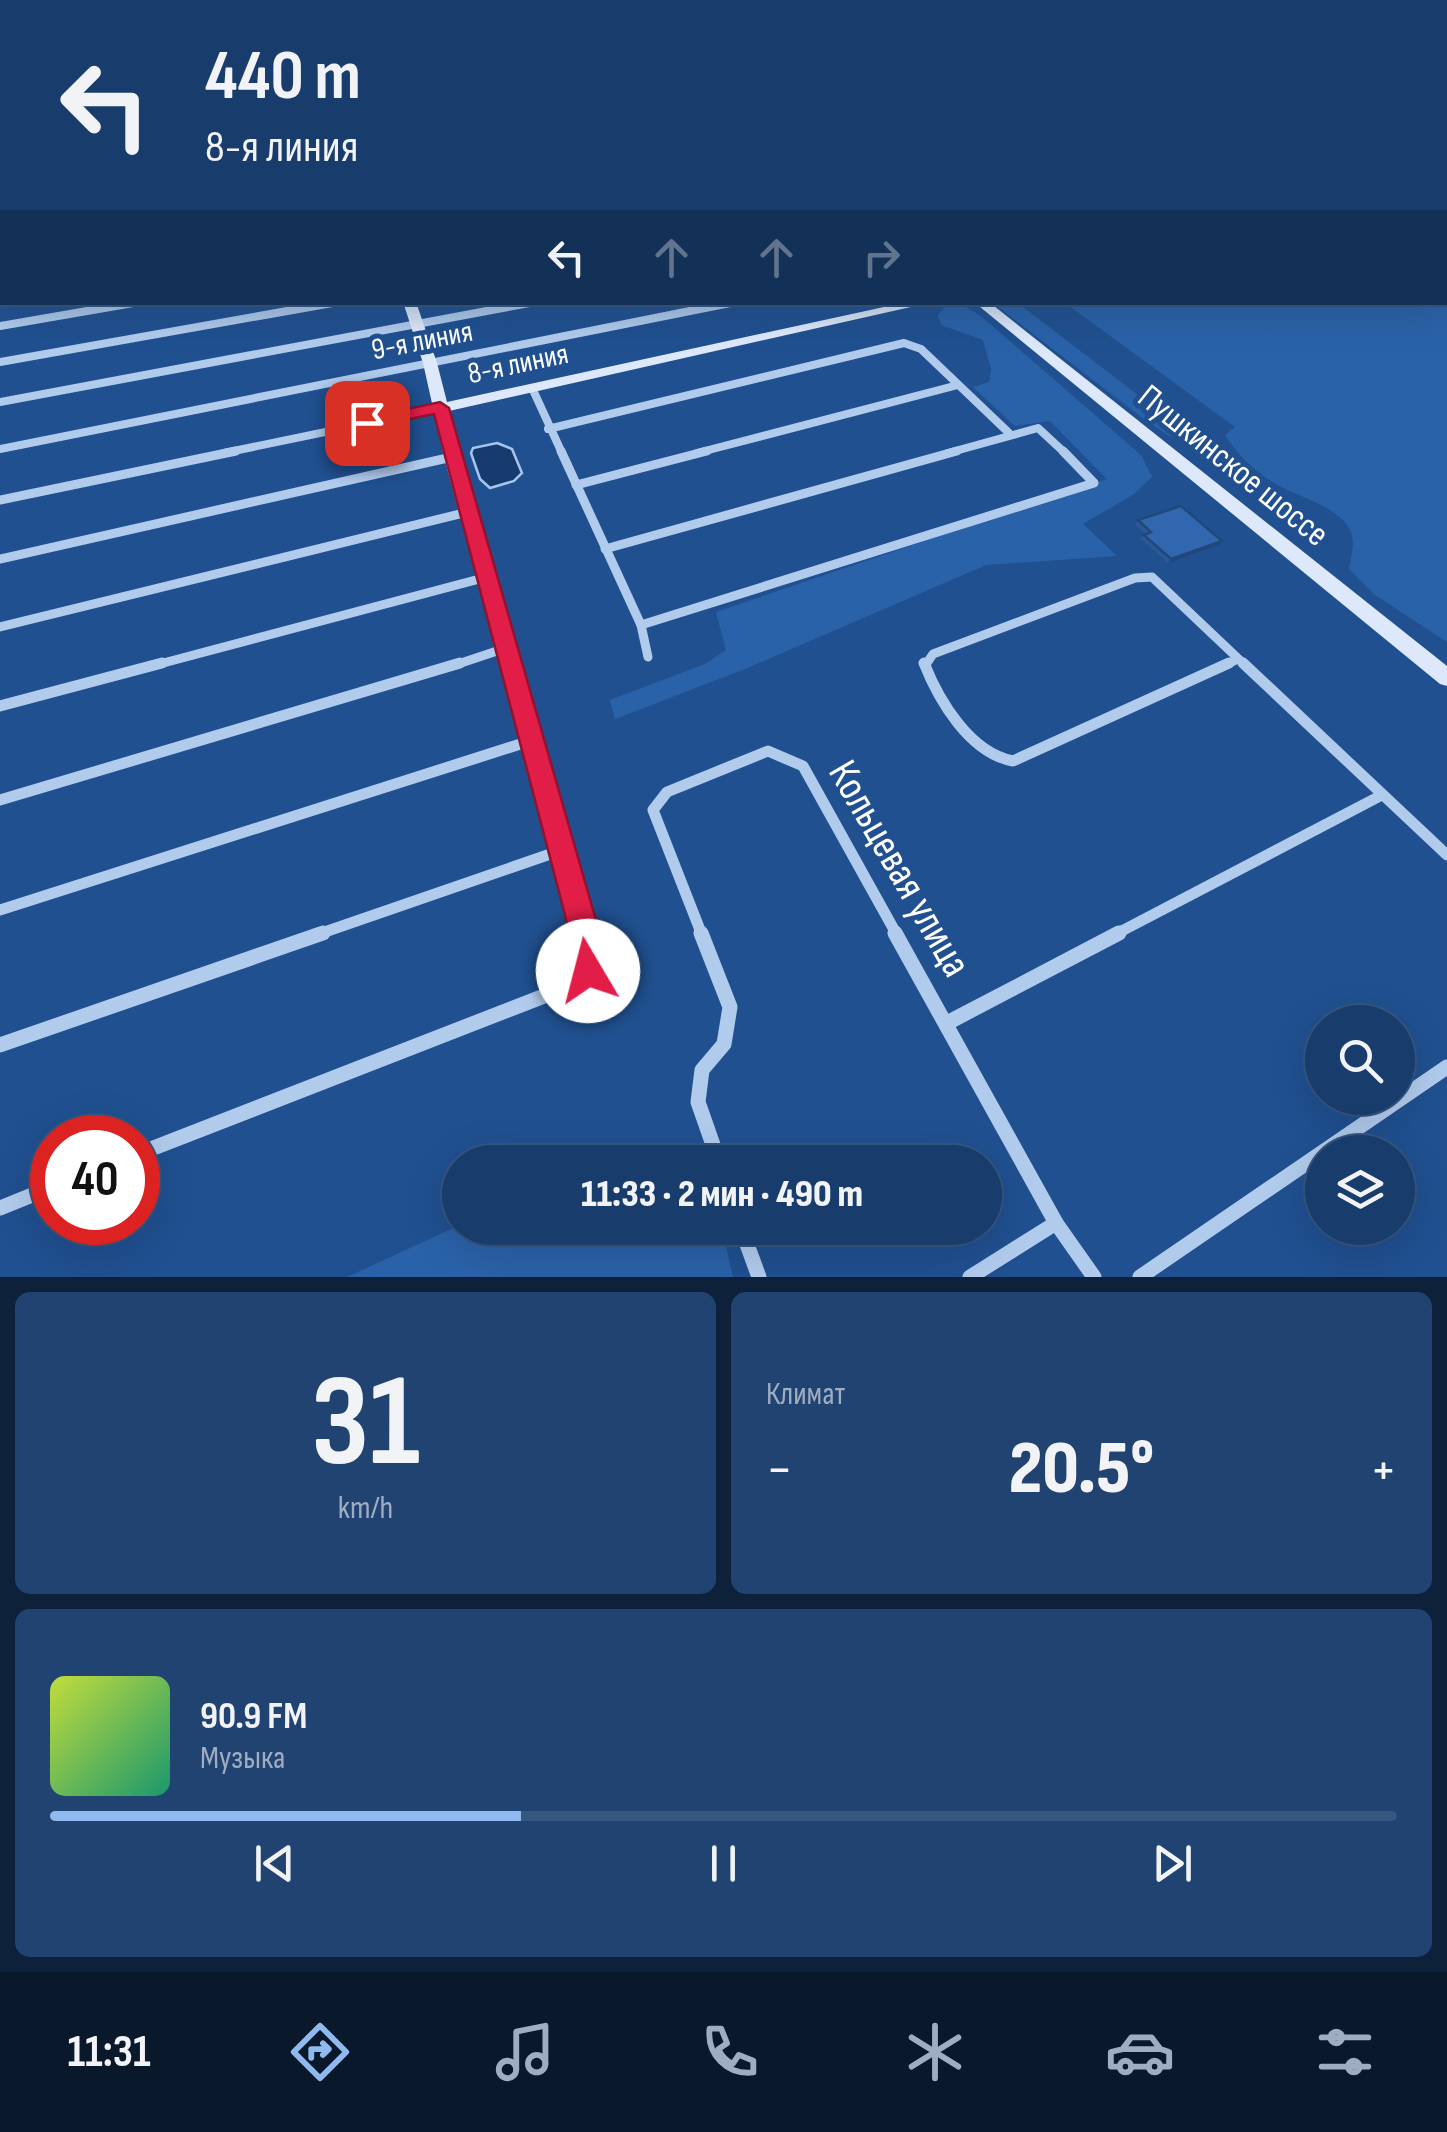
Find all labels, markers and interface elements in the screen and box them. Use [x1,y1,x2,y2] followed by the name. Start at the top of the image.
[205,35,361,119] text: 440 m
[40,40,170,170] icon: left
[205,120,358,175] text: 8-я линия
[539,230,594,285] icon: left
[644,230,699,285] icon: ahead
[749,230,804,285] icon: ahead
[854,230,909,285] icon: right
[368,314,476,368] street label: 9-я линия
[464,336,572,392] street label: 8-я линия
[1129,376,1337,556] street label: Пушкинское шоссе
[325,381,410,466] pin
[340,396,395,451] icon: arrive
[817,752,981,986] street label: Кольцевая улица
[536,919,640,1023] position arrow
[1305,1005,1415,1245] map controls
[1305,1005,1415,1115] button: search
[30,1115,160,1245] speed limit sign: 40
[1305,1135,1415,1245] button: layers
[581,1172,863,1217] text: 11:33 · 2 мин · 490 m
[311,1346,420,1502] text: 31
[766,1375,845,1414] text: Климат
[1009,1424,1154,1515] text: 20.5°
[766,1437,793,1504] text: −
[1370,1437,1397,1504] text: +
[338,1489,393,1528] text: km/h
[200,1694,307,1739] text: 90.9 FM
[200,1739,285,1778] text: Музыка
[247,1836,302,1891] icon: previous
[696,1836,751,1891] icon: pause
[1145,1836,1200,1891] icon: next
[285,2017,355,2087] icon: directions
[490,2017,560,2087] icon: music
[695,2017,765,2087] icon: phone
[900,2017,970,2087] icon: climate
[1105,2017,1175,2087] icon: car
[1310,2017,1380,2087] icon: filters
[67,2025,151,2080] text: 11:31

